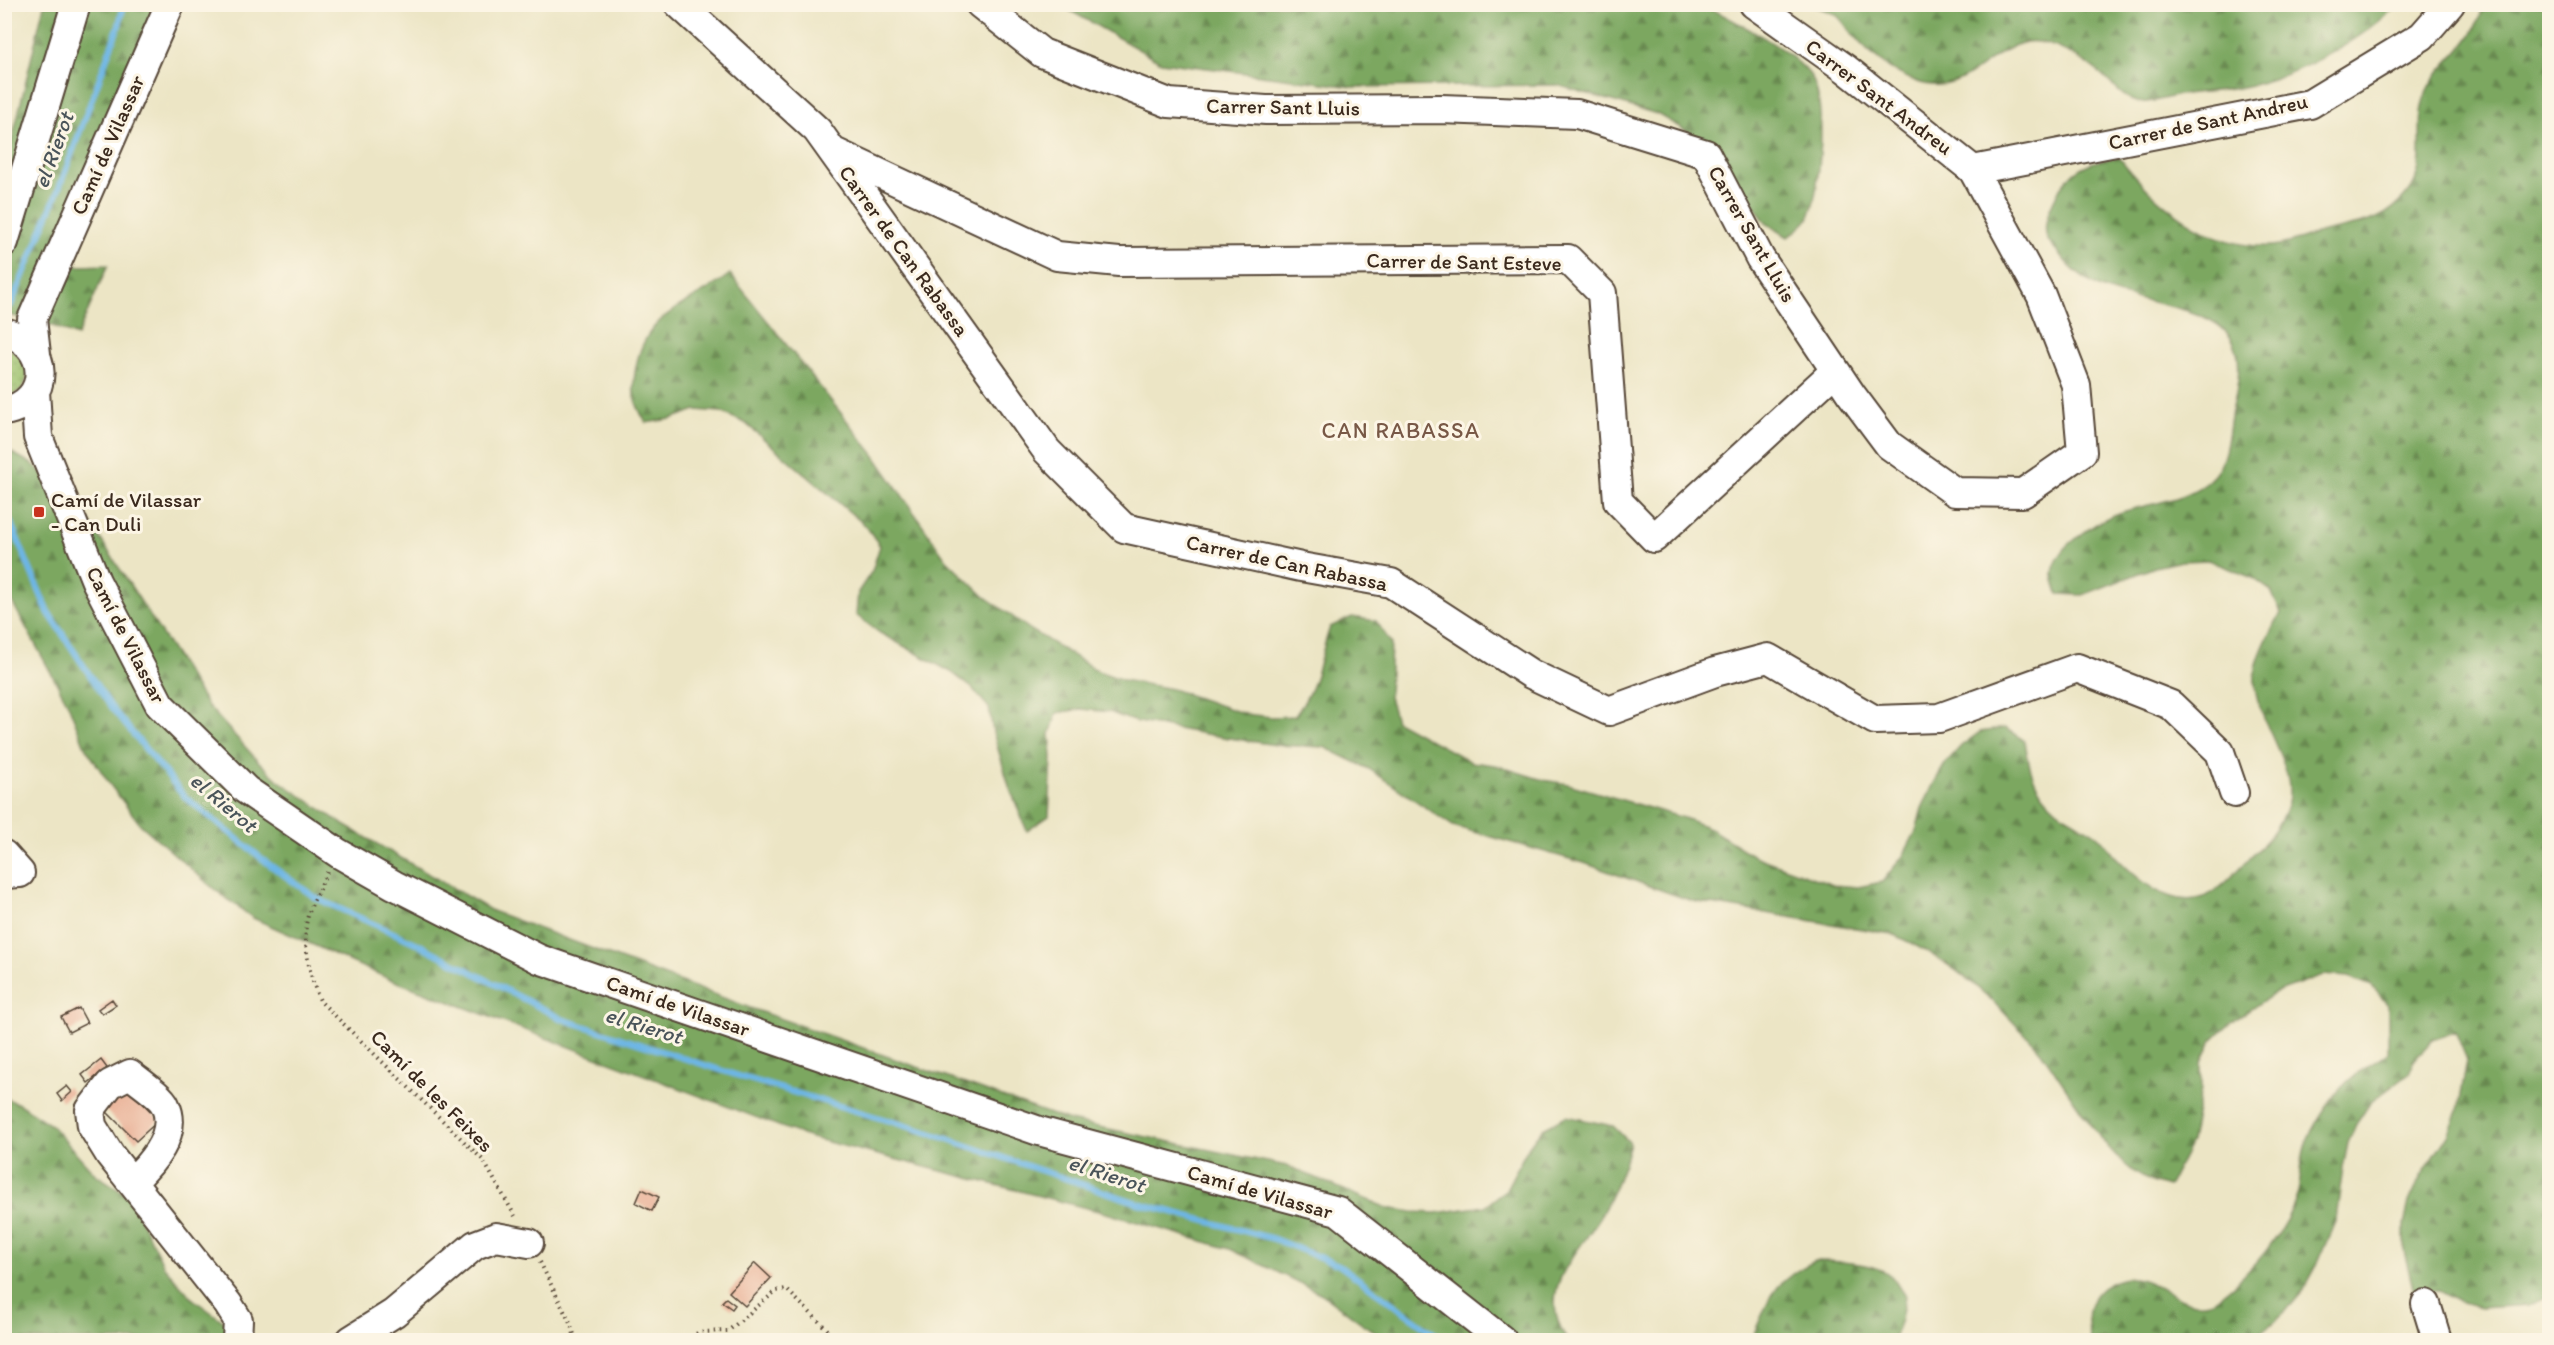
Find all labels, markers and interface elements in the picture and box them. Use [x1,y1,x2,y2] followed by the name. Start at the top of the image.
[1801,33,1958,160] street label: Carrer Sant Andreu
[66,71,150,218] street label: Camí de Vilassar
[2106,88,2310,155] street label: Carrer de Sant Andreu
[1206,93,1360,120] street label: Carrer Sant Lluis
[27,107,80,192] water label: el Rierot
[834,160,975,341] street label: Carrer de Can Rabassa
[1703,161,1802,307] street label: Carrer Sant Lluis
[1366,247,1562,276] street label: Carrer de Sant Esteve
[1322,417,1480,444] district label: CAN RABASSA
[51,487,202,536] place label: Camí de Vilassar - Can Duli
[32,505,46,519] marker: Camí de Vilassar - Can Duli
[1184,529,1390,596] street label: Carrer de Can Rabassa
[81,562,172,708] street label: Camí de Vilassar
[185,767,264,839] water label: el Rierot
[603,969,754,1042] street label: Camí de Vilassar
[602,1001,687,1050] water label: el Rierot
[366,1024,499,1157] street label: Camí de les Feixes
[1065,1148,1150,1199] water label: el Rierot
[1185,1159,1336,1224] street label: Camí de Vilassar

